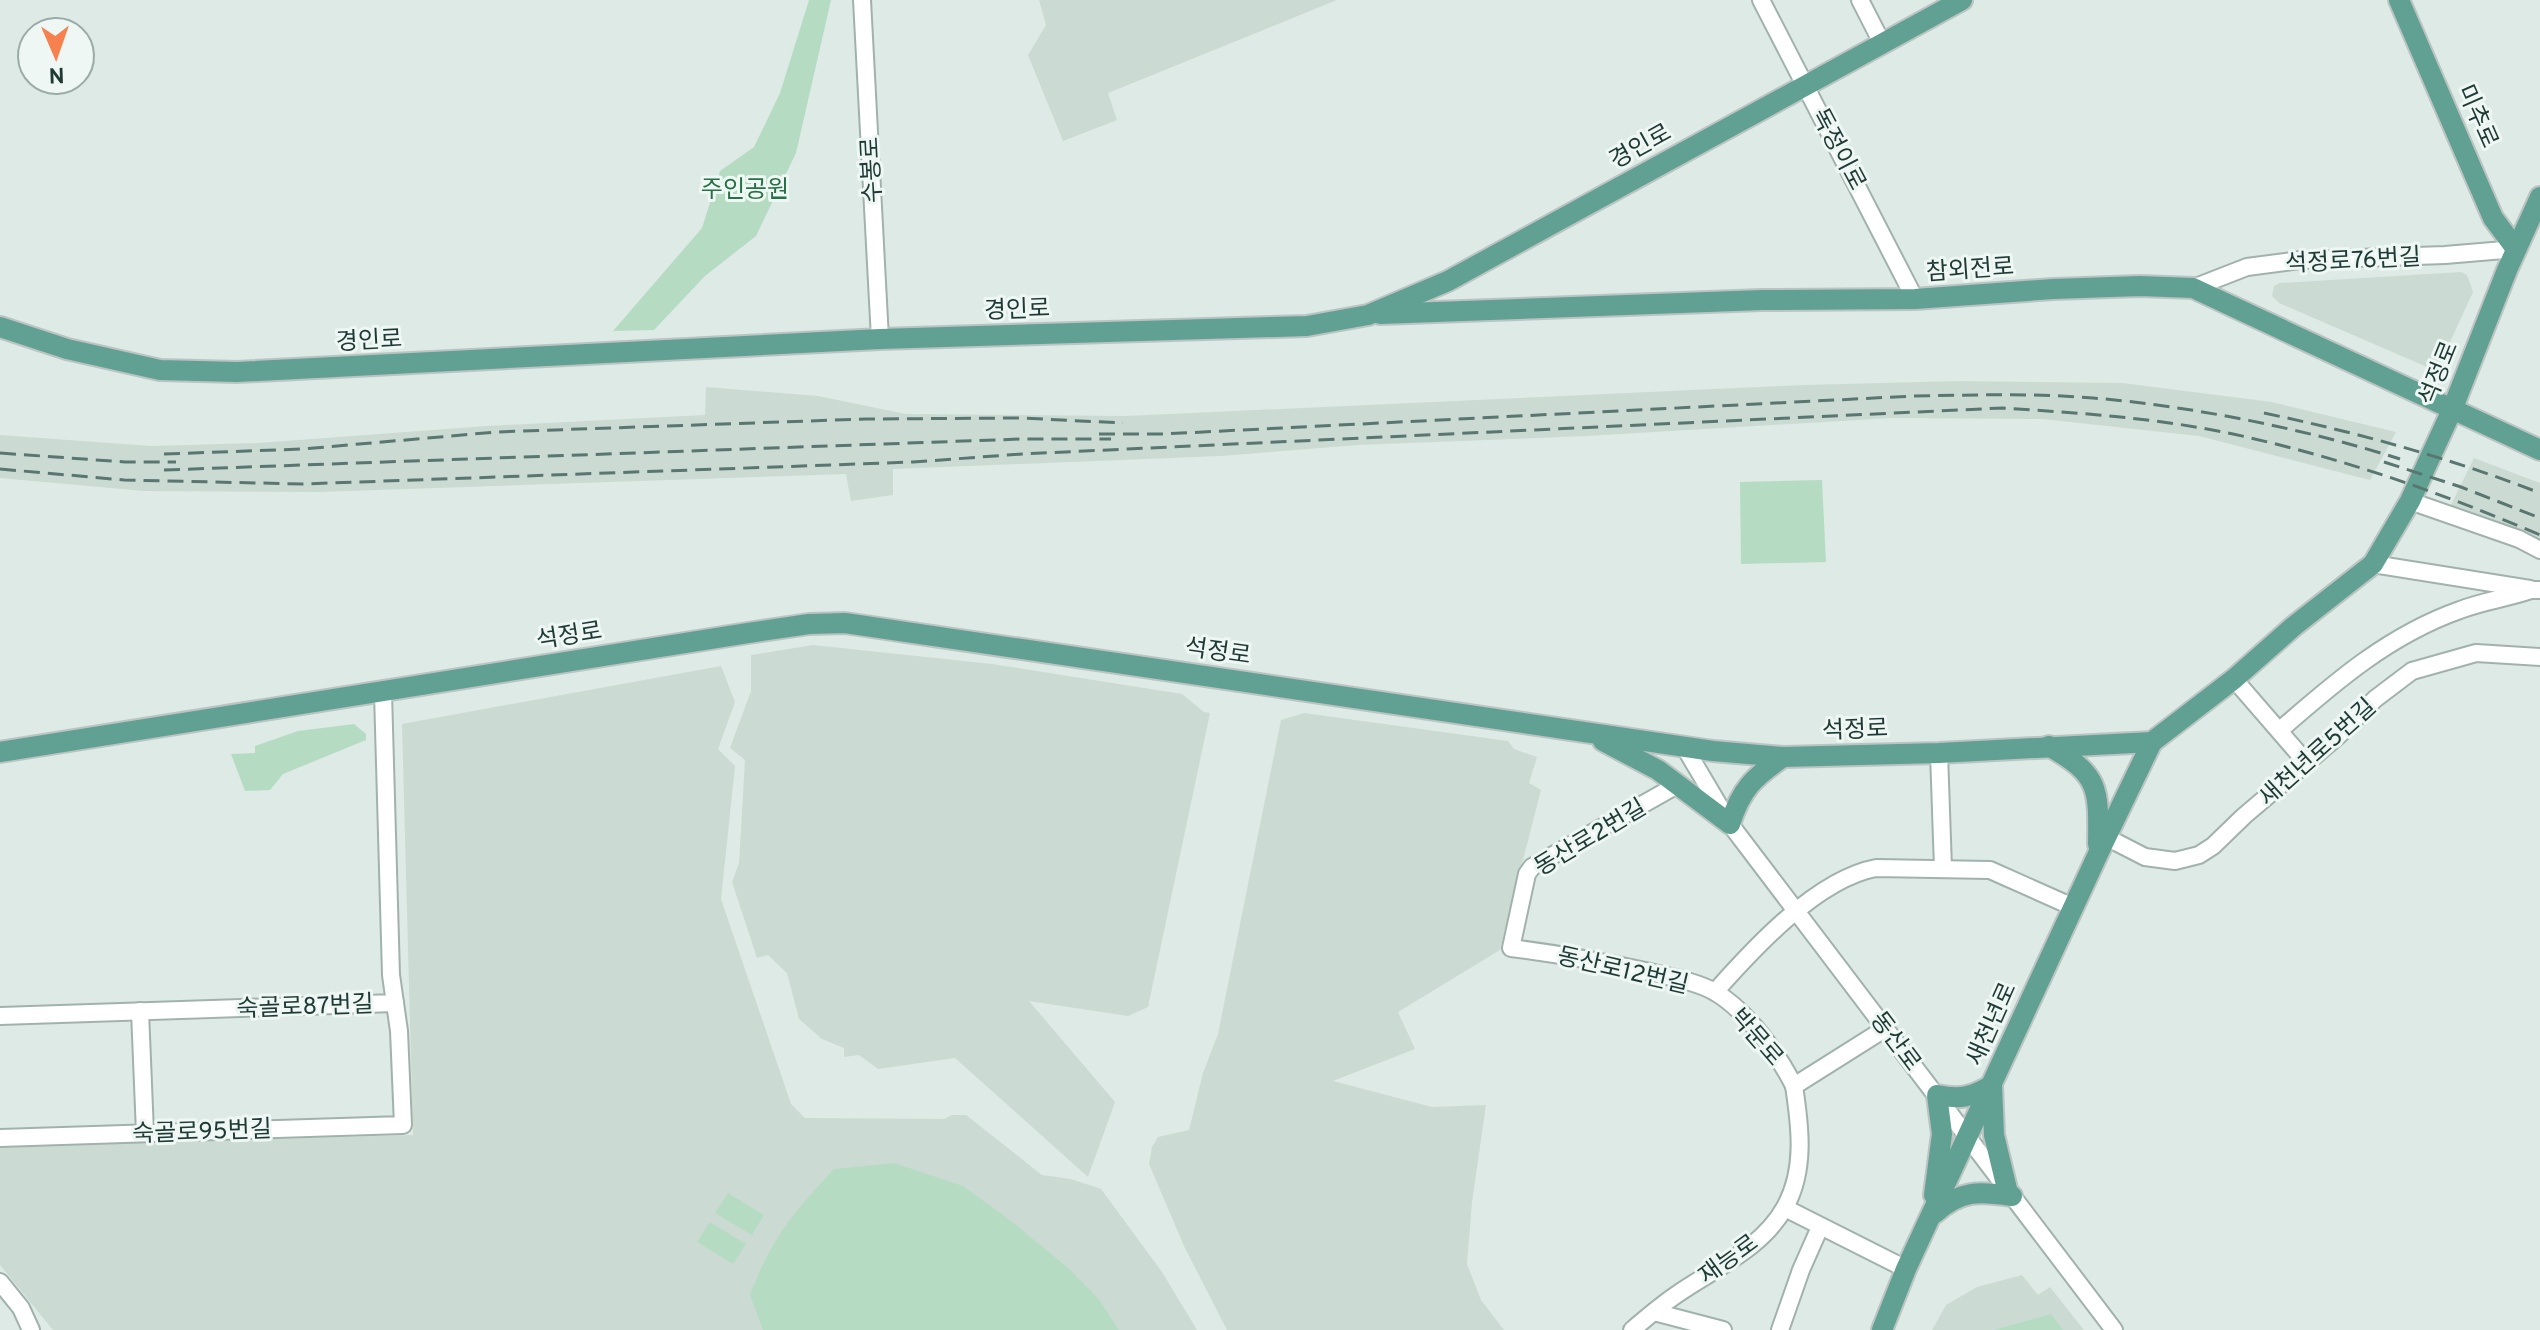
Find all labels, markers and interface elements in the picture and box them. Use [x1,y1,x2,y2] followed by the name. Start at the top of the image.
[16,16,96,96] north arrow
[48,60,65,87] text: N
[2449,80,2503,153] street label: 미추로
[1803,104,1871,196] street label: 독정이로
[1605,119,1677,177] street label: 경인로
[856,136,890,204] street label: 수봉로
[701,176,789,206] park label: 주인공원
[2284,243,2422,281] street label: 석정로76번길
[1925,253,2015,289] street label: 참외전로
[983,295,1051,327] street label: 경인로
[335,325,403,359] street label: 경인로
[2414,337,2466,410] street label: 석정로
[534,617,604,657] street label: 석정로
[1183,634,1253,672] street label: 석정로
[2254,693,2383,814] street label: 새천년로5번길
[1821,715,1889,747] street label: 석정로
[1530,794,1652,884] street label: 동산로2번길
[1554,942,1691,1002] street label: 동산로12번길
[1961,978,2024,1071] street label: 새천년로
[236,991,374,1025] street label: 숙골로87번길
[1722,1003,1789,1073] street label: 박문로
[1862,1007,1926,1078] street label: 동산로
[132,1116,272,1150] street label: 숙골로95번길
[1694,1229,1765,1292] street label: 재능로

